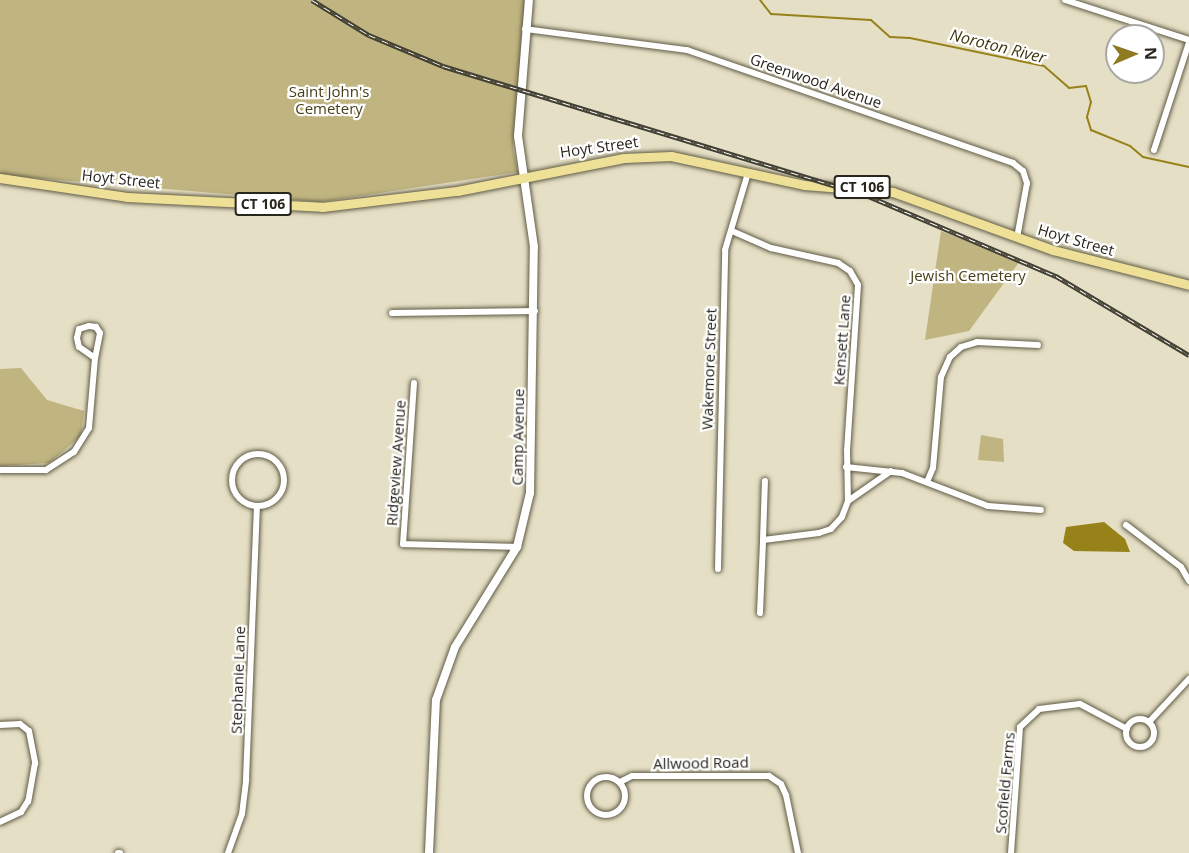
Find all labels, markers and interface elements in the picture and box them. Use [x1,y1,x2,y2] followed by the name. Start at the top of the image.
[1105,24,1165,84] north arrow
[948,25,1048,67] water label: Noroton River
[1140,47,1162,60] text: N
[748,50,884,112] street label: Greenwood Avenue
[289,82,369,117] park label: Saint John's Cemetery
[559,133,639,161] street label: Hoyt Street
[81,166,161,192] street label: Hoyt Street
[834,176,890,198] road number: CT 106
[234,193,292,215] road number: CT 106
[1036,220,1116,260] street label: Hoyt Street
[910,267,1026,285] park label: Jewish Cemetery
[830,294,854,386] street label: Kensett Lane
[698,308,720,430] street label: Wakemore Street
[508,388,528,486] street label: Camp Avenue
[383,399,409,527] street label: Ridgeview Avenue
[227,626,249,734] street label: Stephanie Lane
[992,732,1018,834] street label: Scofield Farms
[653,753,749,773] street label: Allwood Road

